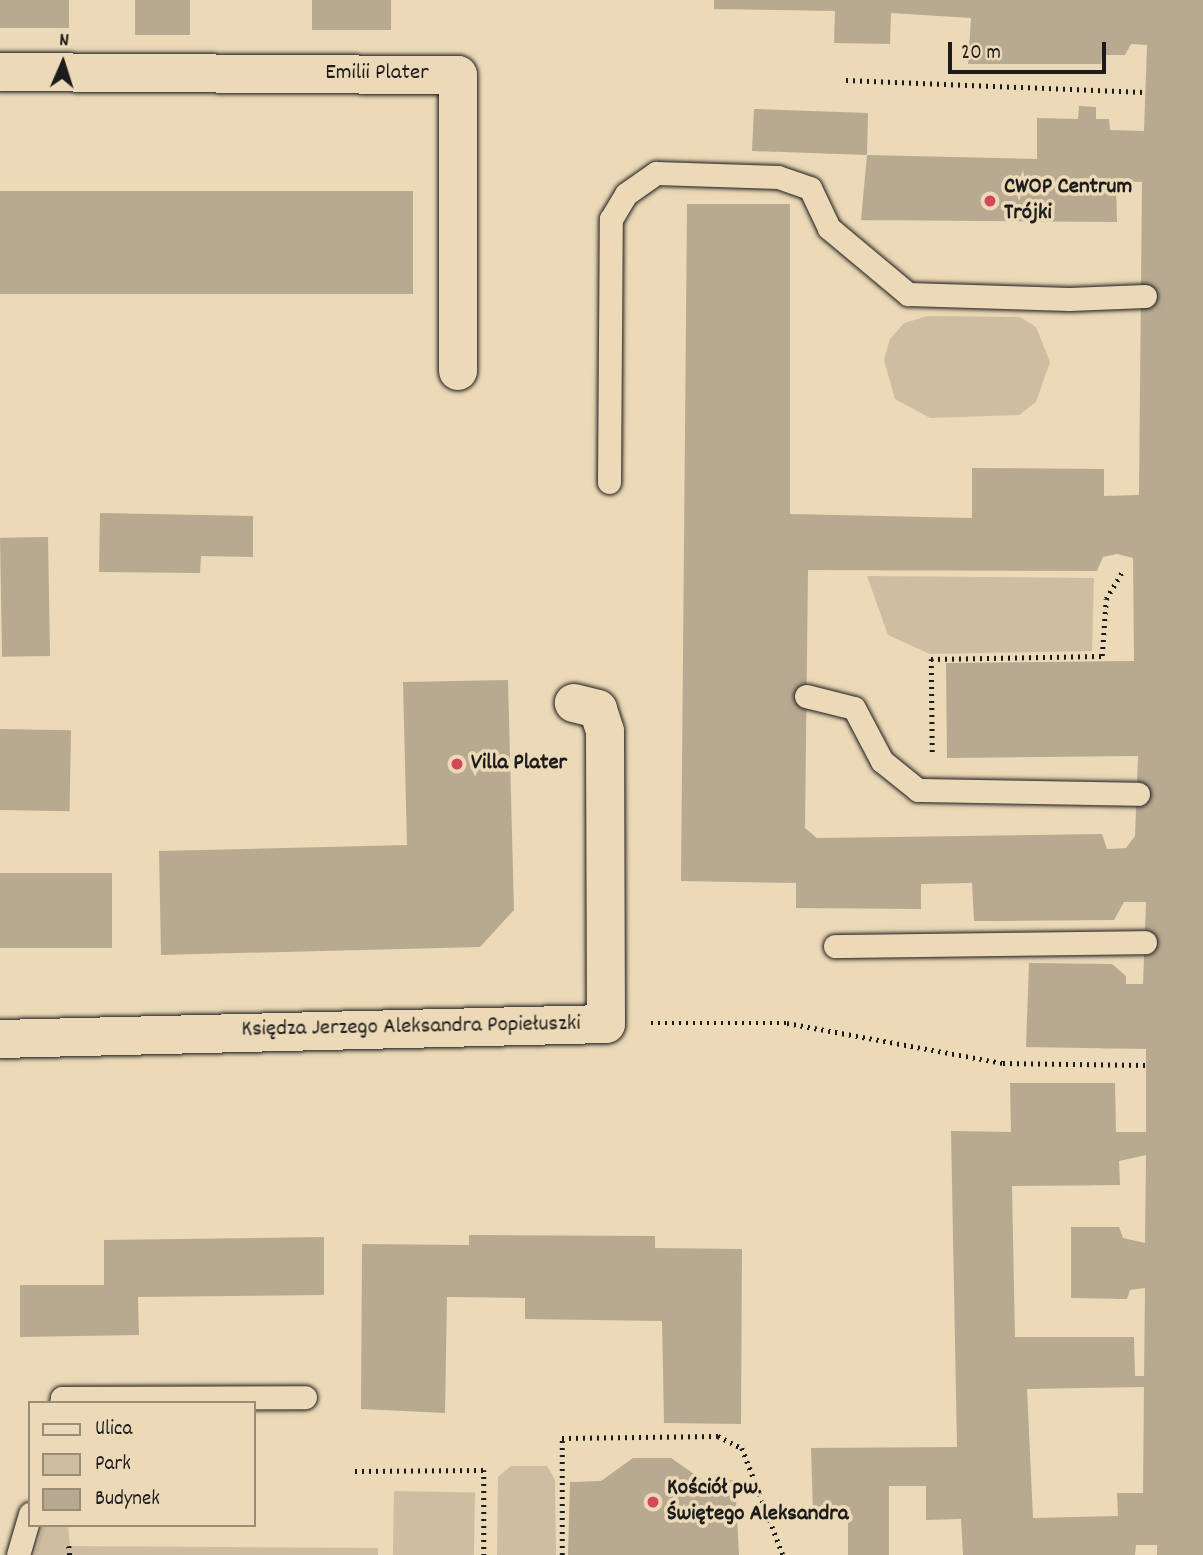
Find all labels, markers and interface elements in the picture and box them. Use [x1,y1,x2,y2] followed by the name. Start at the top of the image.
[28,28,98,98] north arrow
[59,28,70,55] text: N
[951,28,1108,72] scale bar
[961,39,1001,69] text: 20 m
[325,60,429,88] street label: Emilii Plater
[1004,174,1132,228] place label: CWOP Centrum Trójki
[982,193,998,209] marker: CWOP Centrum Trójki
[471,750,567,778] place label: Villa Plater
[449,756,465,772] marker: Villa Plater
[241,1011,581,1045] street label: Księdza Jerzego Aleksandra Popiełuszki
[28,1401,256,1527] legend
[95,1415,132,1445] text: Ulica
[95,1450,131,1480] text: Park
[667,1475,849,1529] place label: Kościół pw. Świętego Aleksandra
[95,1485,160,1515] text: Budynek
[645,1494,661,1510] marker: Kościół pw. Świętego Aleksandra

